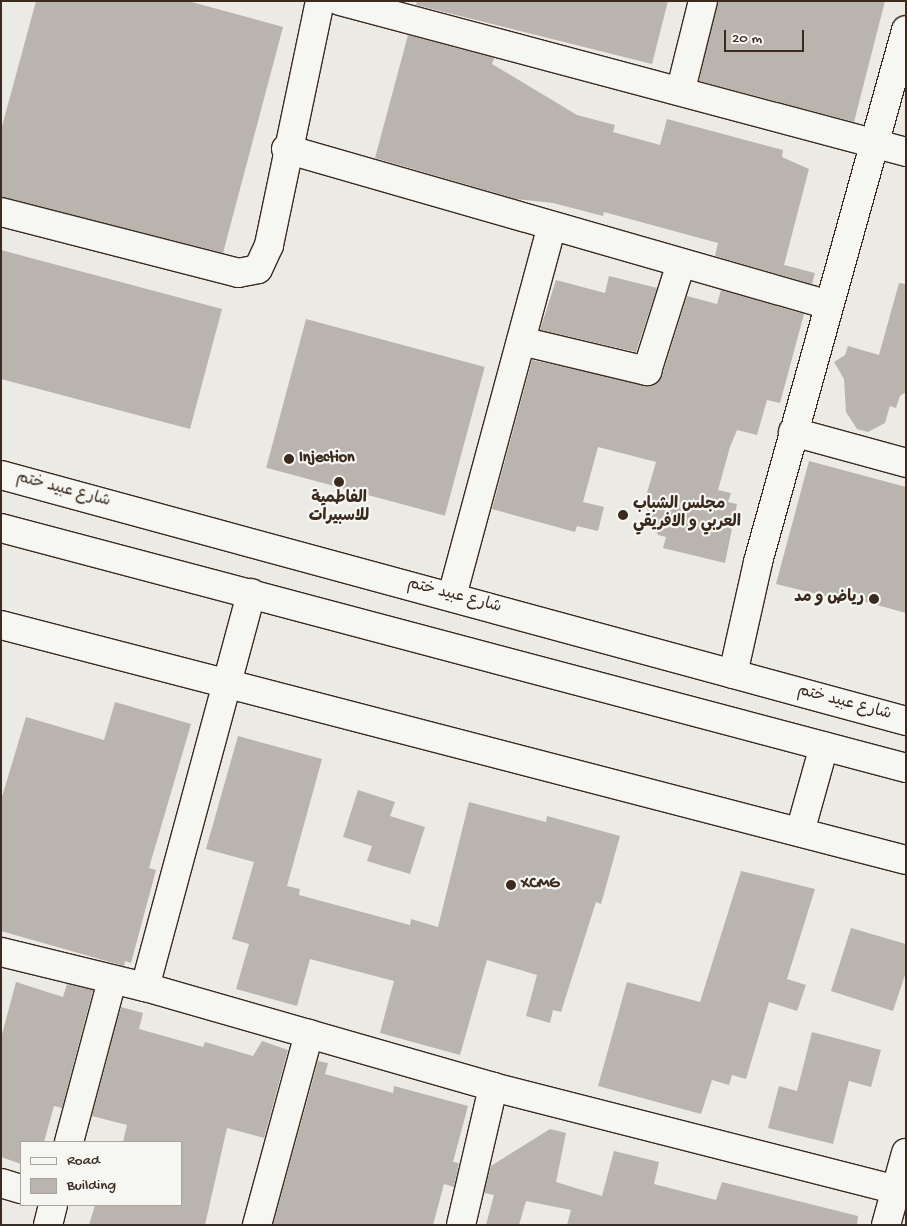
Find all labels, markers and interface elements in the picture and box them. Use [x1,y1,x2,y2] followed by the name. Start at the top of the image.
[727,20,807,52] scale bar
[732,30,762,48] text: 20 m
[299,449,355,469] place label: Injection
[283,453,295,465] marker: Injection
[14,469,112,513] street label: شارع عبيد ختم
[333,476,345,488] marker: الفاطمية للاسبيرات
[309,490,369,528] place label: الفاطمية للاسبيرات
[633,496,741,534] place label: مجلس الشباب العربي و الافريقي
[617,509,629,521] marker: مجلس الشباب العربي و الافريقي
[405,575,503,619] street label: شارع عبيد ختم
[794,589,864,609] place label: رياض و مد
[868,593,880,605] marker: رياض و مد
[795,682,893,726] street label: شارع عبيد ختم
[521,875,559,895] place label: XCMG
[505,879,517,891] marker: XCMG
[20,1141,182,1206] legend
[67,1152,100,1170] text: Road
[67,1177,116,1195] text: Building

